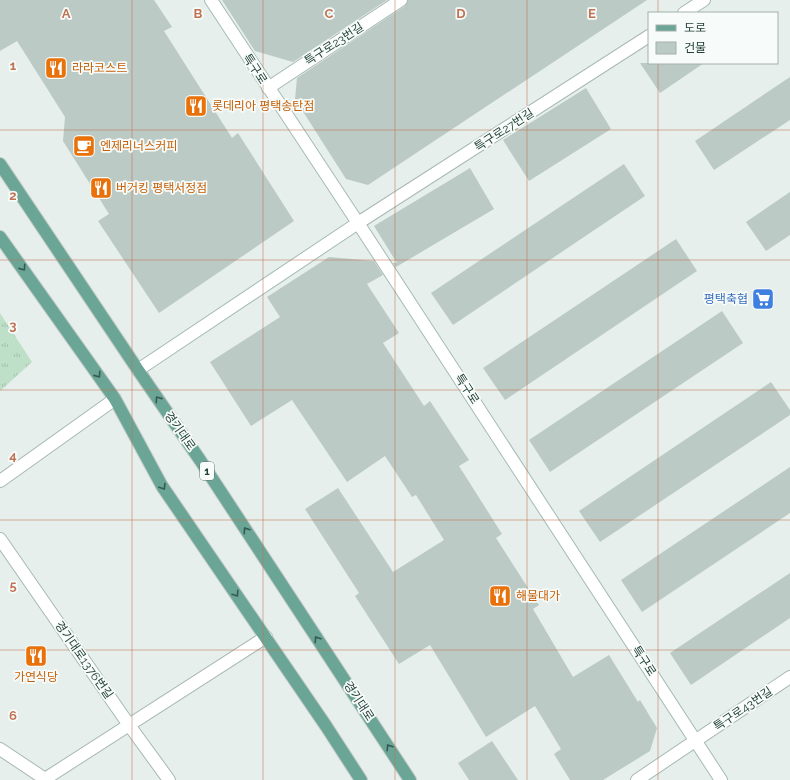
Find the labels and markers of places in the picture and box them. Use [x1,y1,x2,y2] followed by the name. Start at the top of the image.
[43,55,69,81] restaurant icon: 라라코스트
[72,61,127,75] place label: 라라코스트
[183,93,209,119] restaurant icon: 롯데리아 평택송탄점
[212,99,314,113] place label: 롯데리아 평택송탄점
[71,133,97,159] cafe icon: 엔제리너스커피
[100,139,177,153] place label: 엔제리너스커피
[88,175,114,201] restaurant icon: 버거킹 평택서정점
[116,181,207,195] place label: 버거킹 평택서정점
[750,286,776,312] supermarket icon: 평택축협
[704,292,748,306] place label: 평택축협
[487,583,513,609] restaurant icon: 해물대가
[516,589,560,603] place label: 해물대가
[23,643,49,669] restaurant icon: 가연식당
[14,670,58,684] place label: 가연식당

